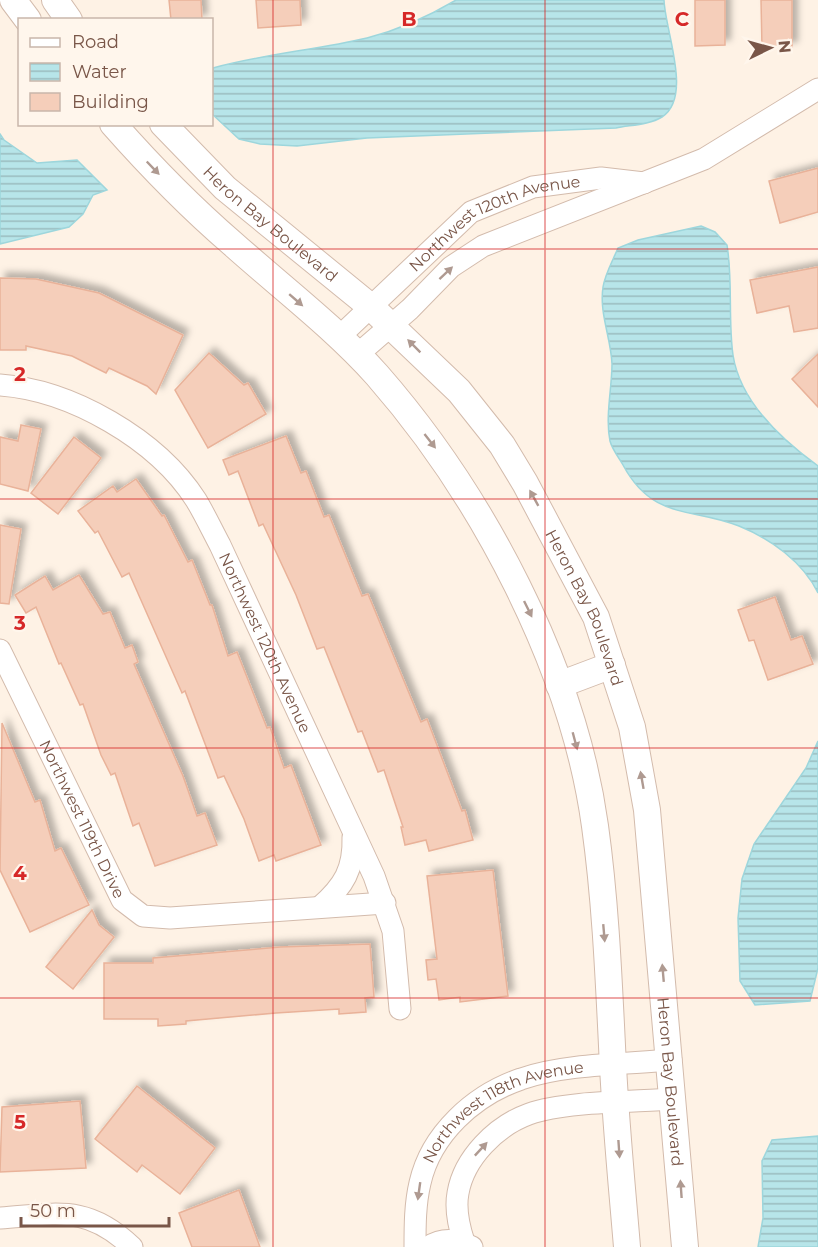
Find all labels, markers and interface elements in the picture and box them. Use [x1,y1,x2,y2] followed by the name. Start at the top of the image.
[401,7,417,31] text: B
[675,7,690,31] text: C
[18,18,213,126] legend
[740,18,800,78] north arrow
[72,31,119,53] text: Road
[774,39,794,54] text: N
[72,61,127,83] text: Water
[72,91,149,113] text: Building
[145,160,159,174] one-way arrow
[199,162,341,286] street label: Heron Bay Boulevard
[405,172,581,276] street label: Northwest 120th Avenue
[439,266,454,280] one-way arrow
[288,293,303,306] one-way arrow
[407,339,421,353] one-way arrow
[14,362,26,386] text: 2
[424,433,437,449] one-way arrow
[529,489,539,506] one-way arrow
[541,526,627,688] street label: Heron Bay Boulevard
[215,550,315,736] street label: Northwest 120th Avenue
[524,600,533,617] one-way arrow
[13,611,26,635] text: 3
[571,732,581,750] one-way arrow
[35,737,129,901] street label: Northwest 119th Drive
[637,770,646,789] one-way arrow
[13,861,27,885] text: 4
[600,924,609,943] one-way arrow
[658,964,668,983] one-way arrow
[653,996,687,1167] street label: Heron Bay Boulevard
[419,1057,585,1166] street label: Northwest 118th Avenue
[14,1110,26,1134] text: 5
[615,1139,624,1158] one-way arrow
[474,1142,488,1157] one-way arrow
[676,1179,686,1198] one-way arrow
[414,1181,423,1200] one-way arrow
[21,1190,170,1228] scale bar
[30,1200,76,1222] text: 50 m

